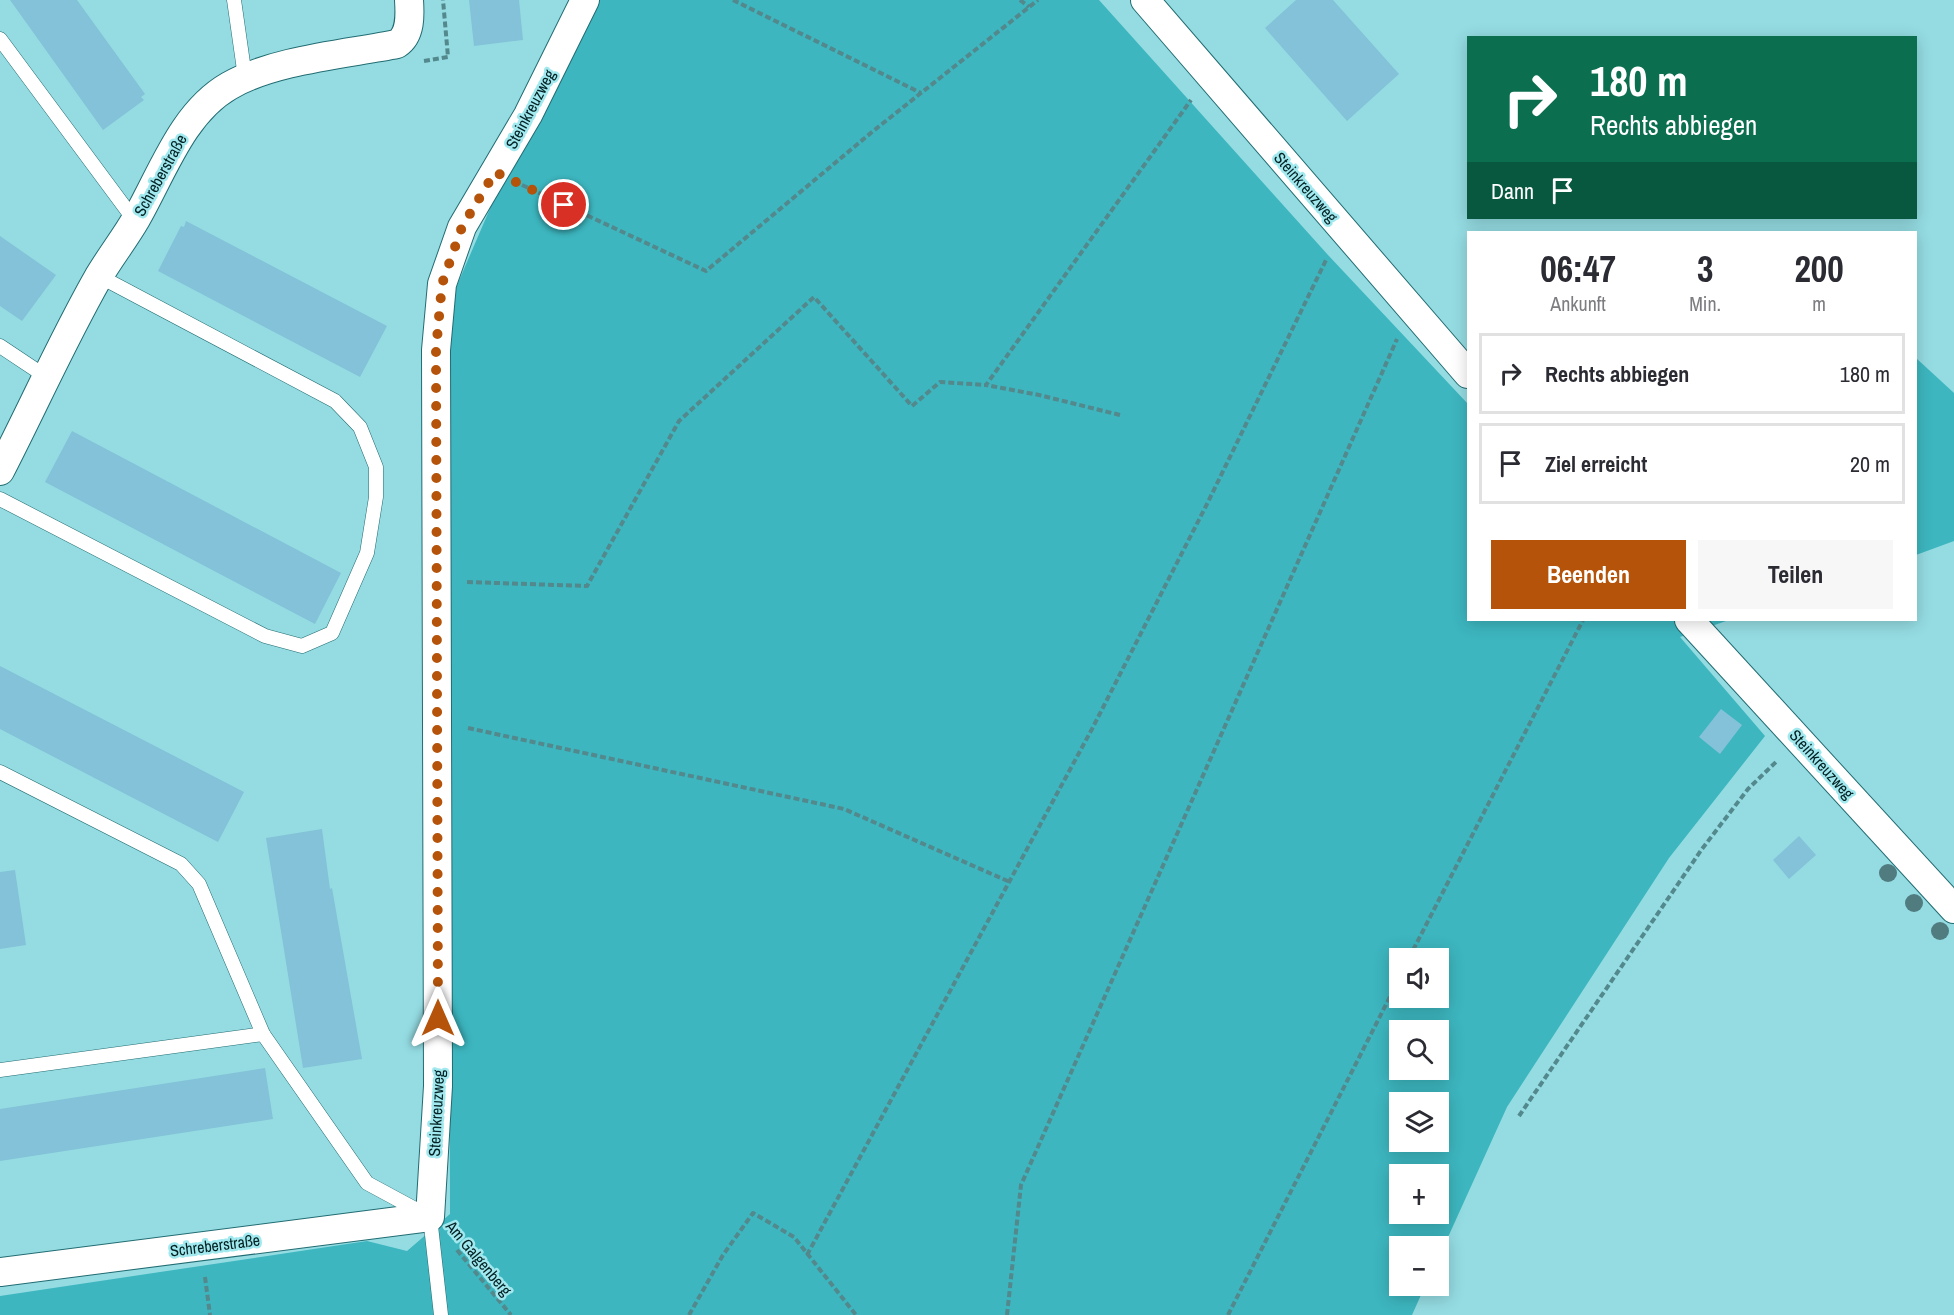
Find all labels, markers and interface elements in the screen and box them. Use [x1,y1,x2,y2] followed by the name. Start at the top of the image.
[1590,53,1688,109] text: 180 m
[1491,60,1569,138] icon: right
[500,65,560,152] street label: Steinkreuzweg
[1590,107,1757,143] text: Rechts abbiegen
[128,130,192,220] street label: Schreberstraße
[1269,147,1343,227] street label: Steinkreuzweg
[1546,174,1579,207] icon: arrive
[1491,176,1534,206] text: Dann
[538,179,589,230] pin
[547,188,580,221] icon: arrive
[1540,245,1616,293] text: 06:47
[1697,245,1713,293] text: 3
[1794,245,1844,293] text: 200
[1550,290,1606,317] text: Ankunft
[1689,290,1721,317] text: Min.
[1812,290,1826,317] text: m
[1494,357,1527,390] icon: right
[1545,359,1689,389] text: Rechts abbiegen
[1840,359,1890,389] text: 180 m
[1494,447,1527,480] icon: arrive
[1545,449,1647,479] text: Ziel erreicht
[1850,449,1890,479] text: 20 m
[1491,540,1686,609] button: Beenden
[1698,540,1893,609] button: Teilen
[1785,724,1860,804] street label: Steinkreuzweg
[1389,948,1449,1296] map controls
[1389,948,1449,1008] button: sound
[406,986,470,1050] position arrow
[1389,1020,1449,1080] button: search
[423,1068,449,1157] street label: Steinkreuzweg
[1389,1092,1449,1152] button: layers
[1389,1164,1449,1224] button: +
[440,1215,517,1301] street label: Am Galgenberg
[169,1229,261,1261] street label: Schreberstraße
[1389,1236,1449,1296] button: −

